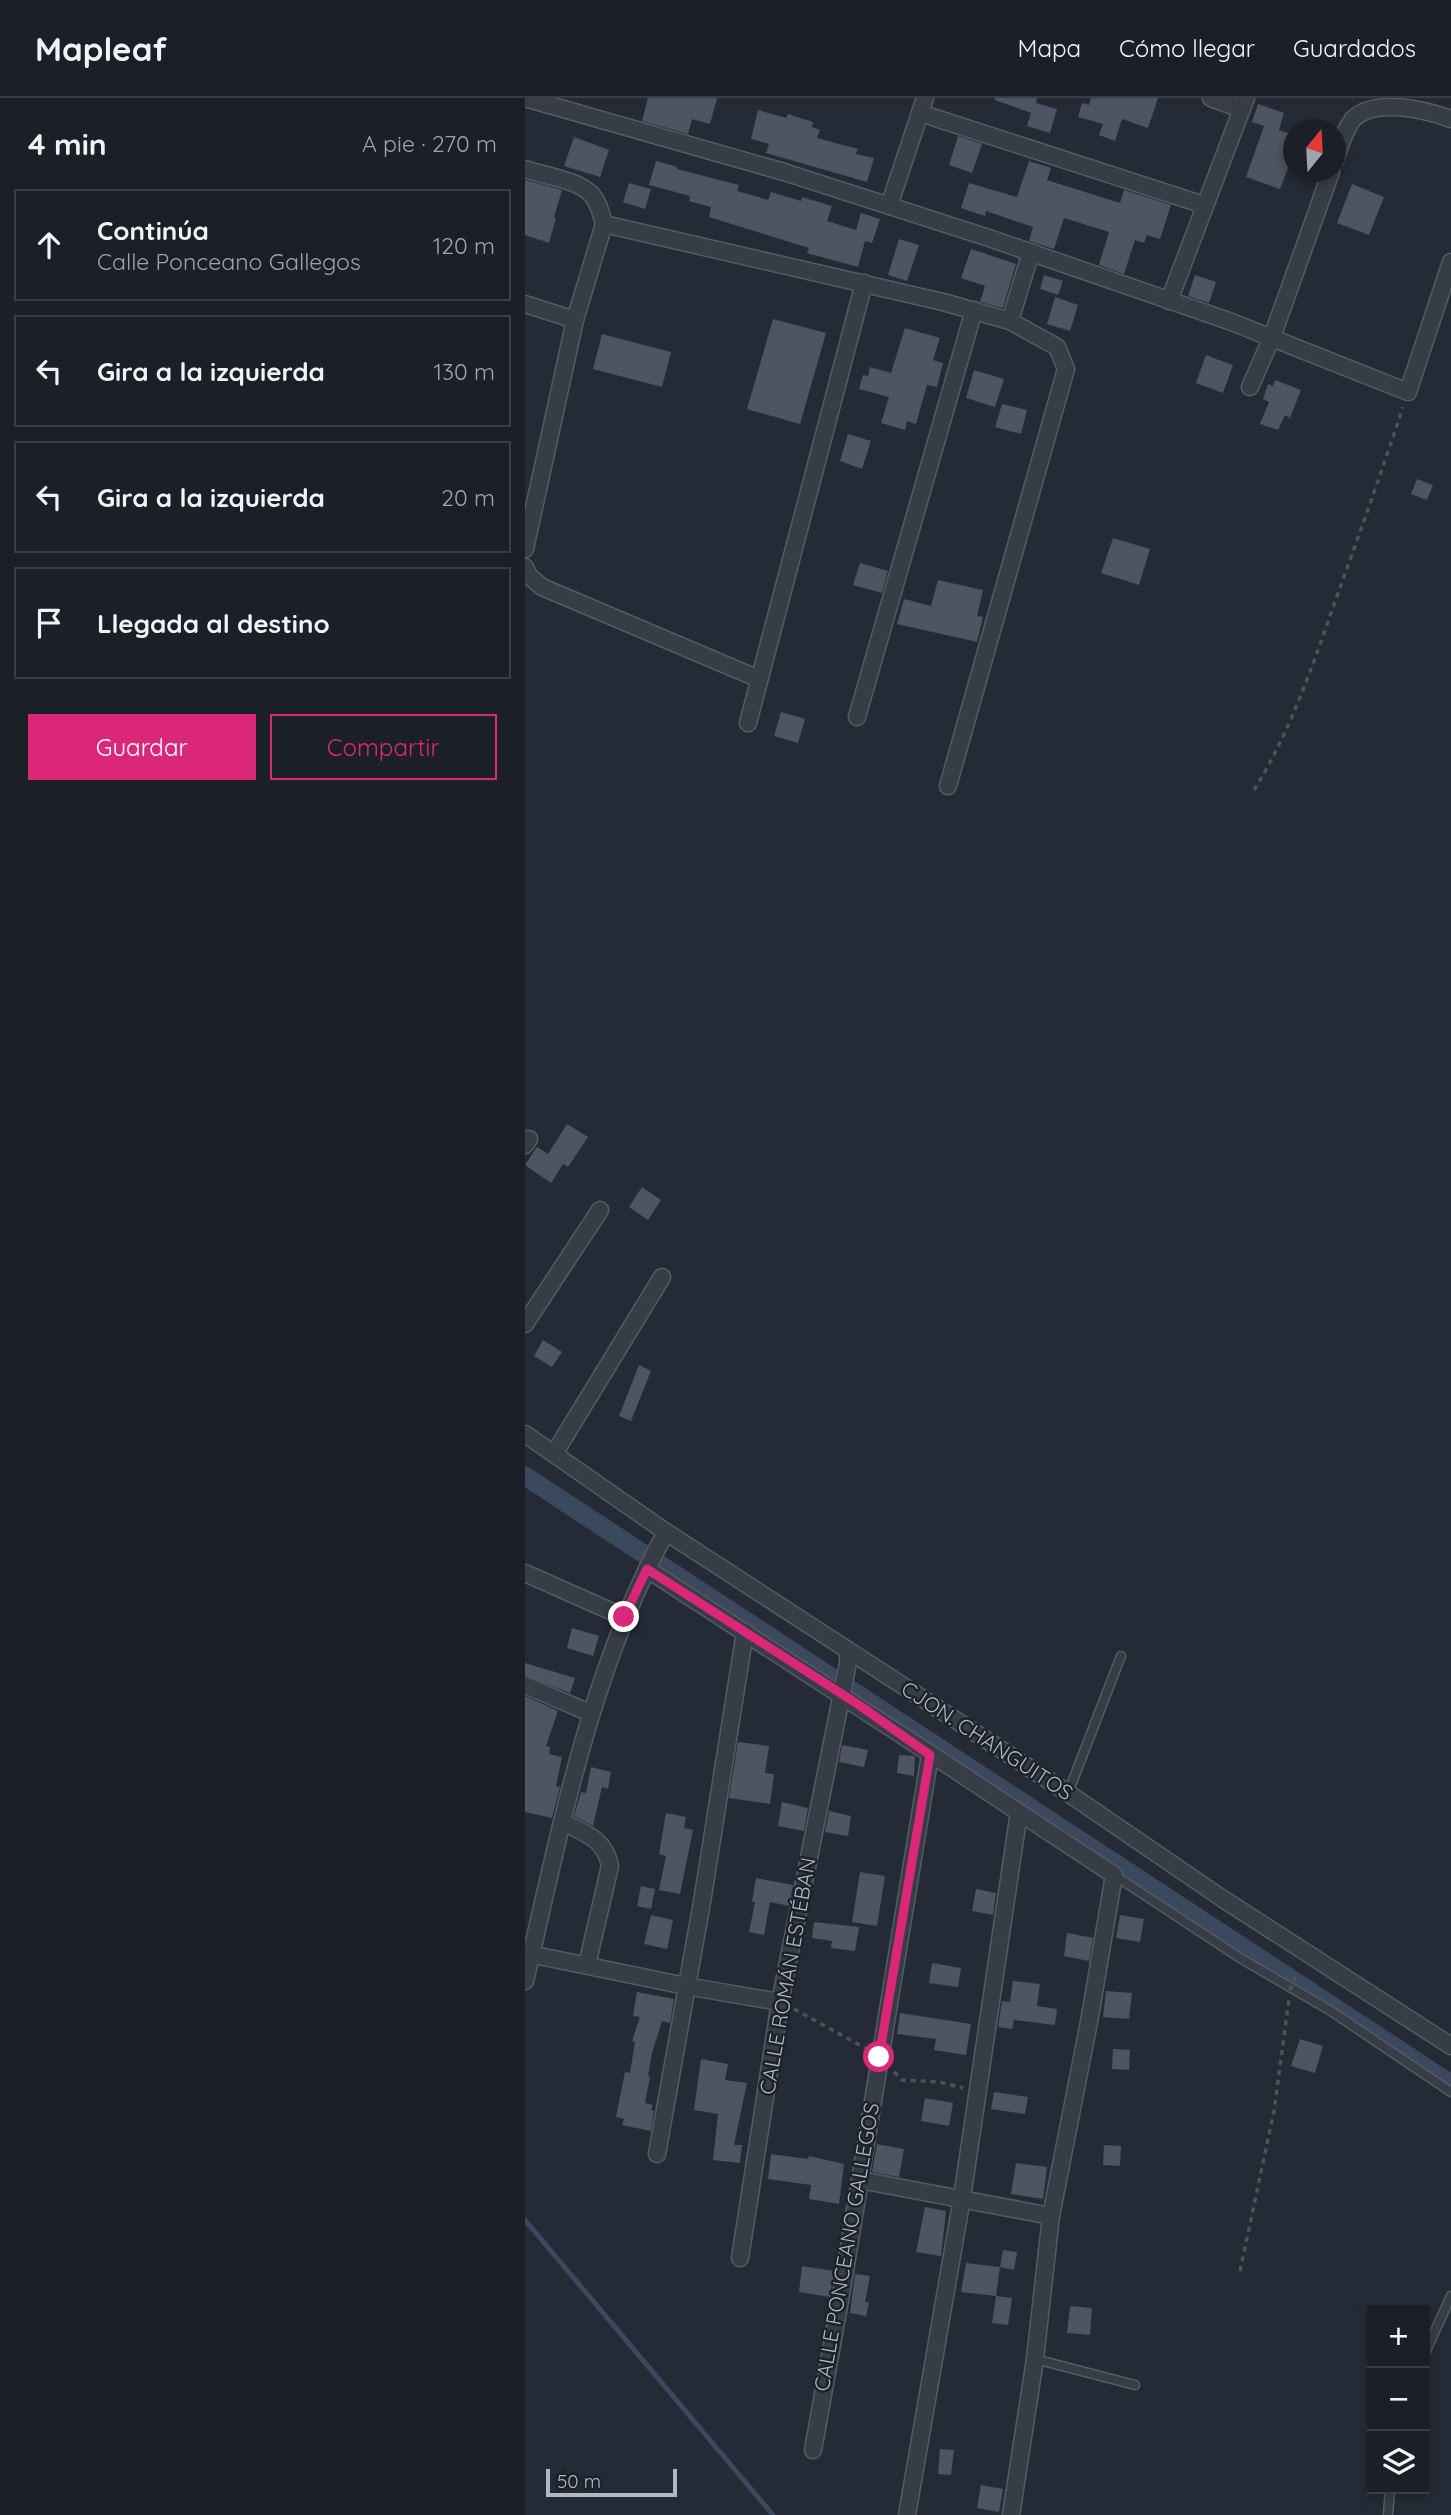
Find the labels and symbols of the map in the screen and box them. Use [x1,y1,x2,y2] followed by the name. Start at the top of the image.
[1283,119,1346,182] north arrow
[608,1601,639,1632] route end
[897,1675,1078,1805] street label: CJON. CHANGUITOS
[753,1855,821,2096] street label: CALLE ROMÁN ESTÉBAN
[863,2041,894,2072] route start
[808,2101,884,2393] street label: CALLE PONCEANO GALLEGOS
[546,2466,677,2498] scale bar

